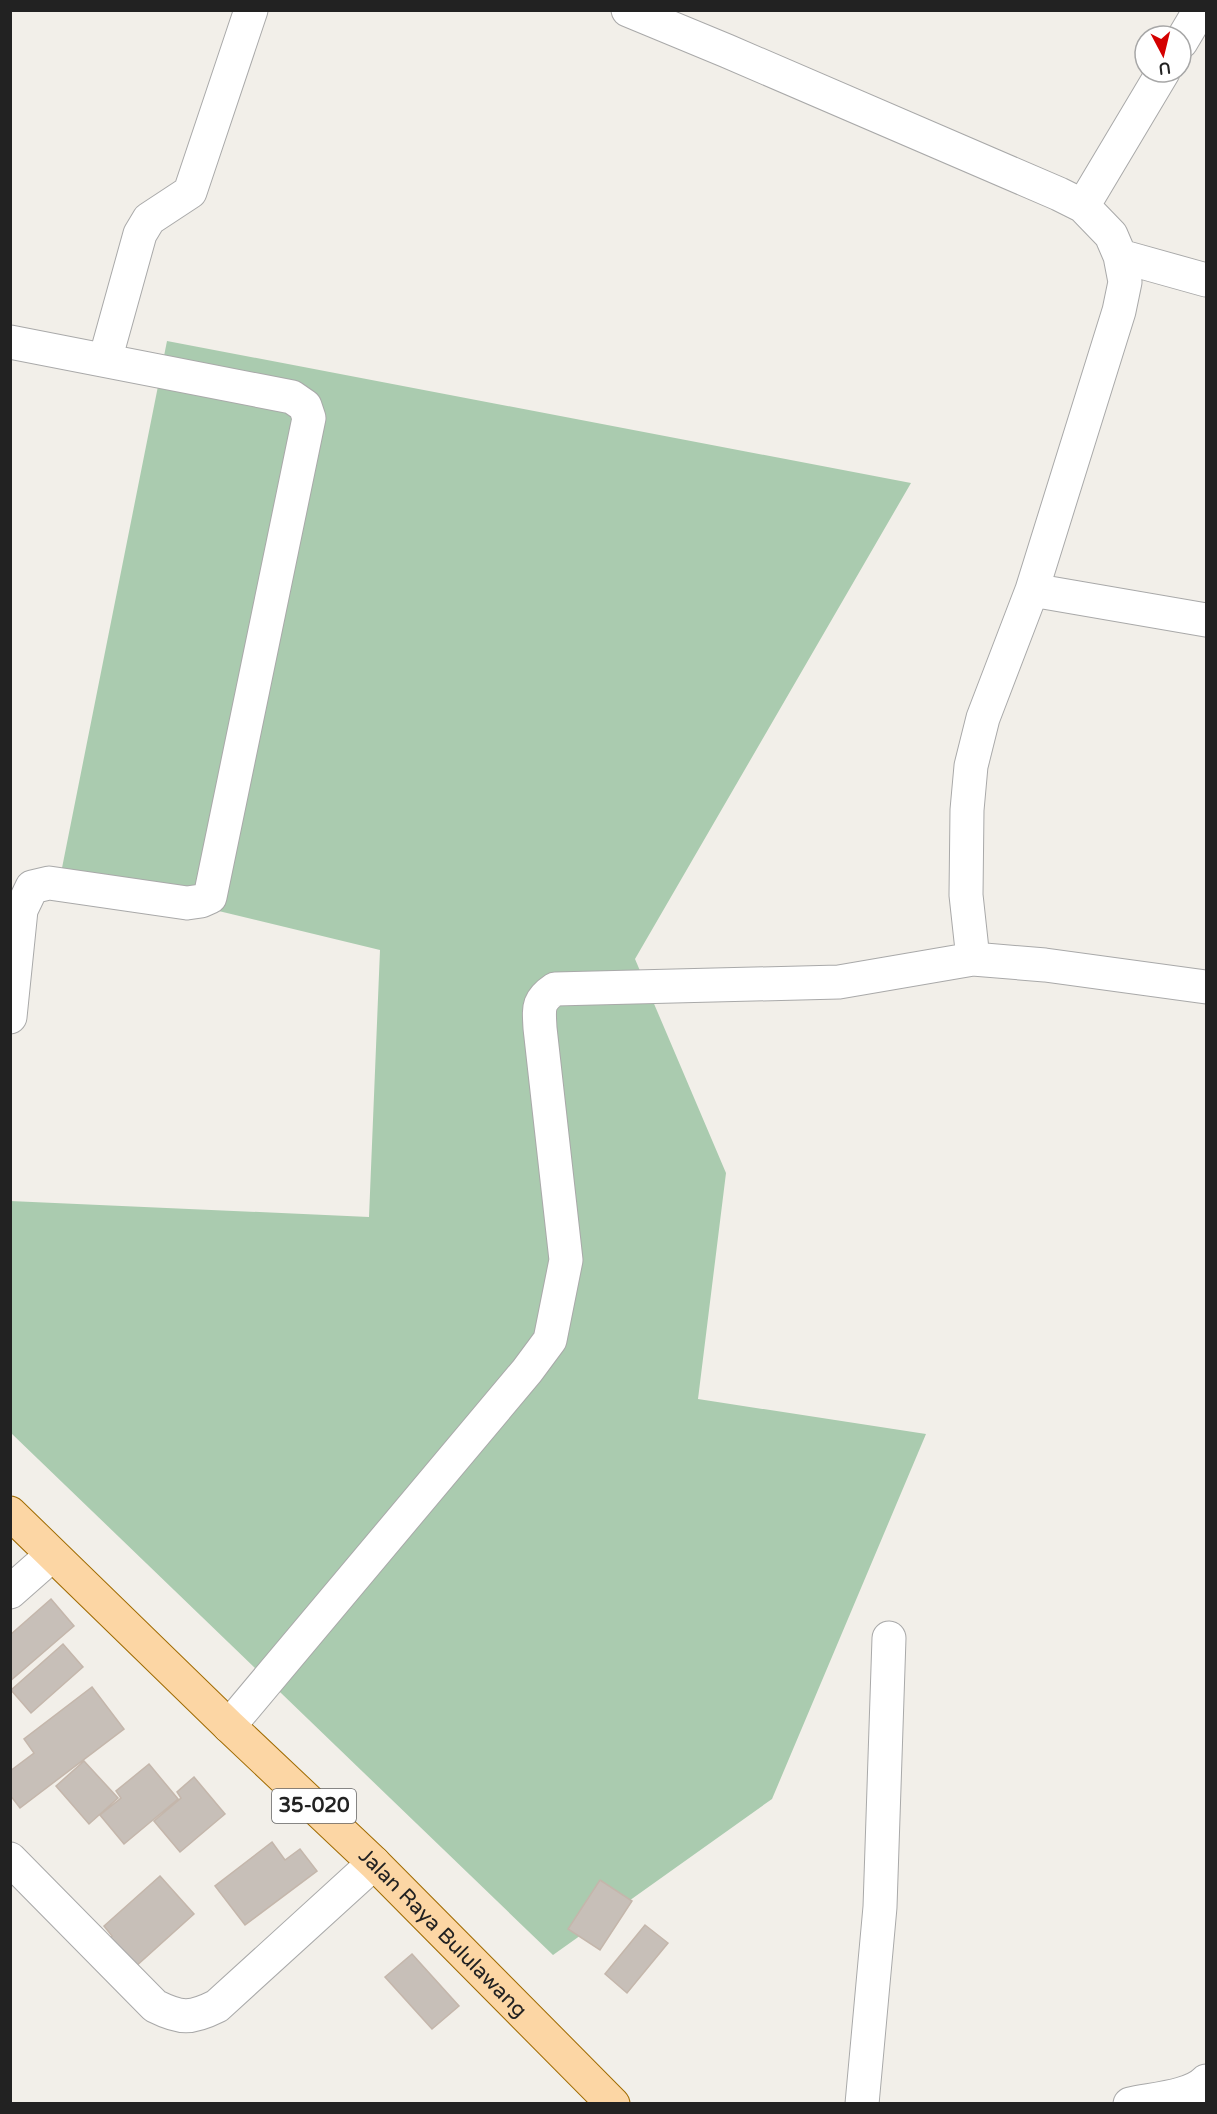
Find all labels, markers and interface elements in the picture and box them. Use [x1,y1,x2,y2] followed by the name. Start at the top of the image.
[1133,24,1193,84] north arrow
[1157,57,1172,79] text: U
[272,1789,356,1823] road number: 35-020
[354,1843,532,2022] street label: Jalan Raya Bululawang

